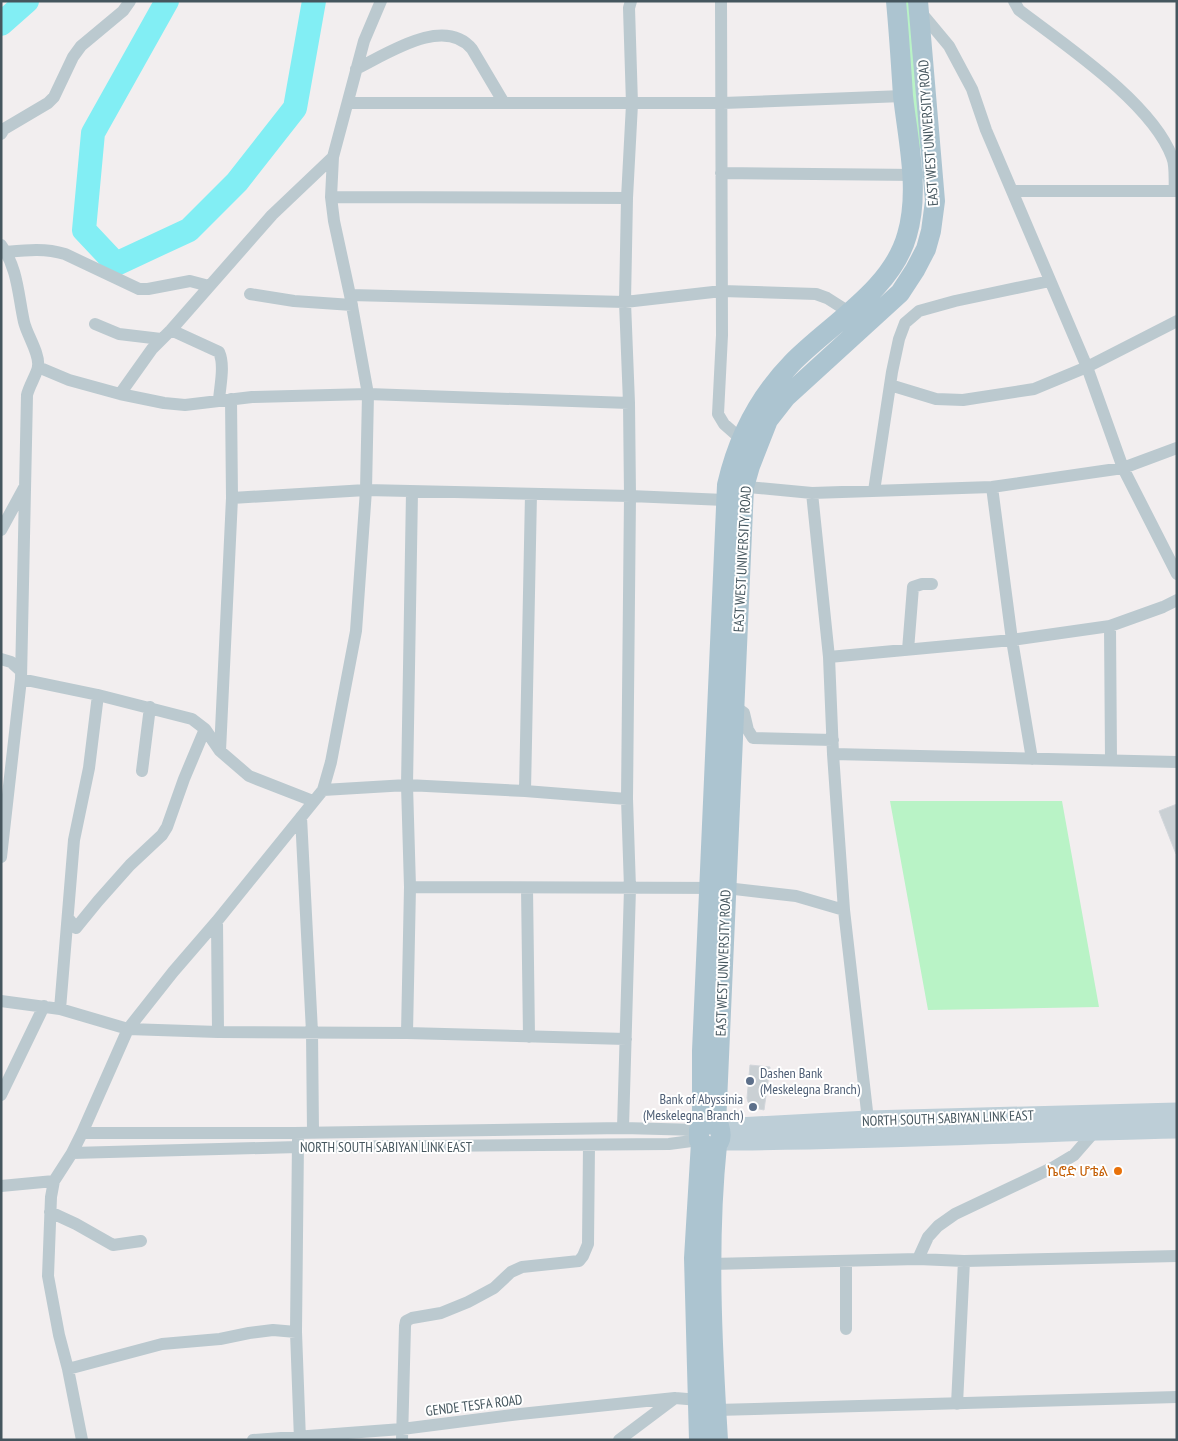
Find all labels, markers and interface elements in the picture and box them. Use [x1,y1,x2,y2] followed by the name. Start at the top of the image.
[914,59,942,207] street label: EAST WEST UNIVERSITY ROAD
[729,485,755,633] street label: EAST WEST UNIVERSITY ROAD
[711,889,735,1037] street label: EAST WEST UNIVERSITY ROAD
[760,1064,861,1098] place label: Dashen Bank (Meskelegna Branch)
[744,1075,756,1087] marker: Dashen Bank (Meskelegna Branch)
[643,1090,744,1124] place label: Bank of Abyssinia (Meskelegna Branch)
[747,1101,759,1113] marker: Bank of Abyssinia (Meskelegna Branch)
[862,1106,1035,1130] street label: NORTH SOUTH SABIYAN LINK EAST
[300,1138,473,1156] street label: NORTH SOUTH SABIYAN LINK EAST
[1047,1162,1109,1180] place label: ኬሮድ ሆቴል
[1112,1165,1124,1177] marker: ኬሮድ ሆቴል
[425,1390,523,1420] street label: GENDE TESFA ROAD

